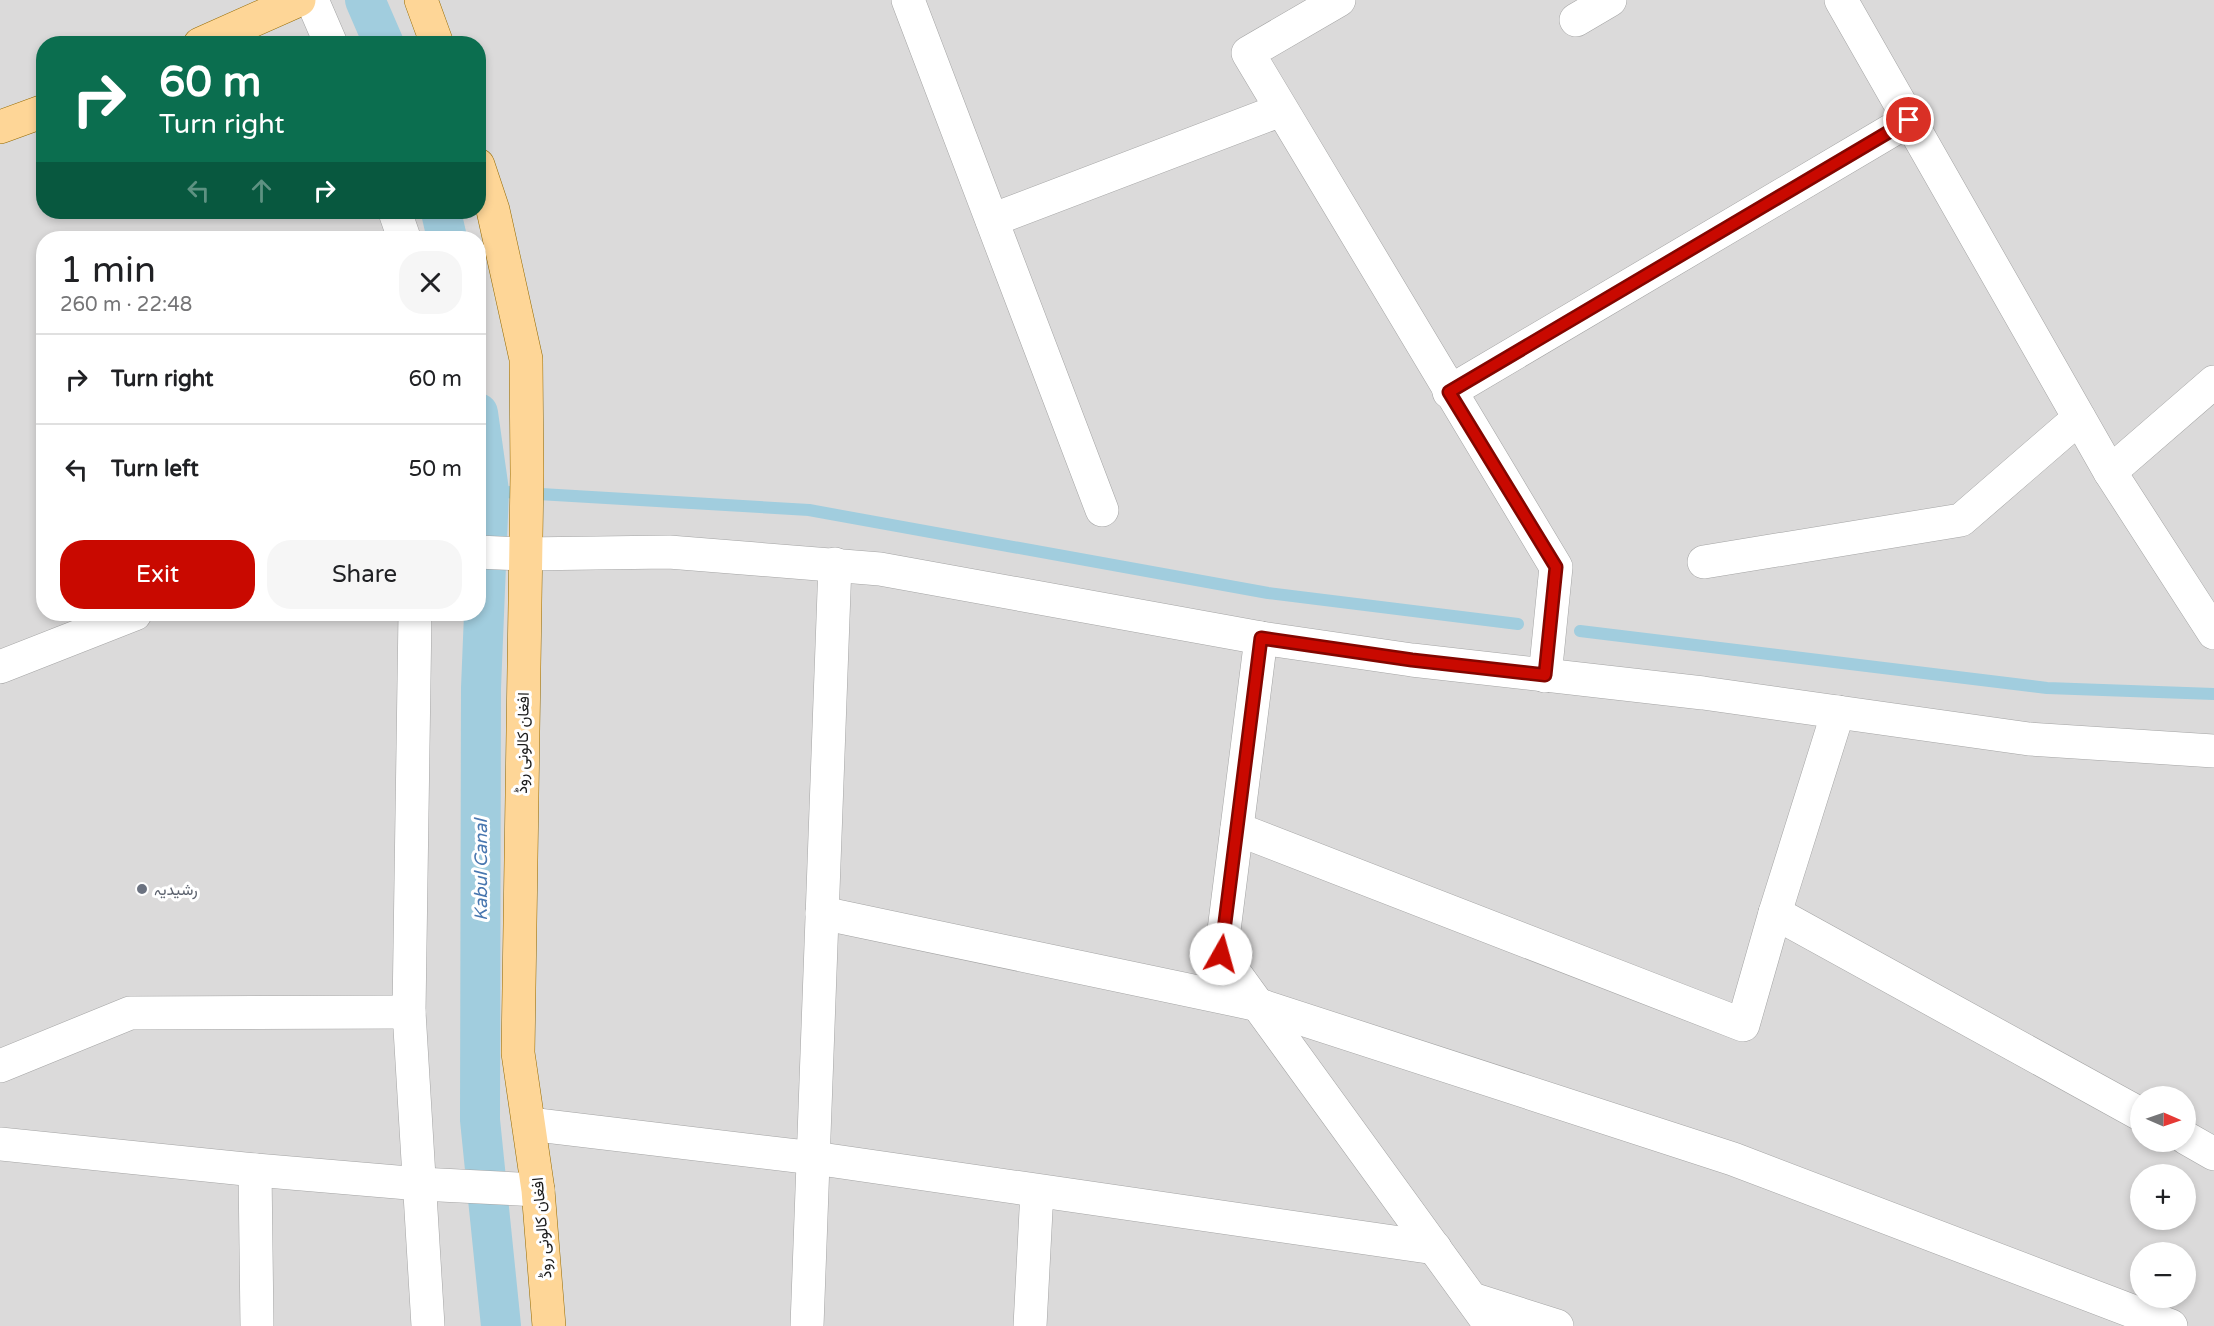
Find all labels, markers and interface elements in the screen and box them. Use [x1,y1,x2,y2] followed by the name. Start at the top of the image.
[159,57,261,108] text: 60 m
[60,60,138,138] icon: right
[1883,94,1934,145] pin
[1892,103,1925,136] icon: arrive
[159,108,285,141] text: Turn right
[182,174,215,207] icon: left
[245,174,278,207] icon: ahead
[308,174,341,207] icon: right
[60,249,156,292] text: 1 min
[399,251,462,314] button: close
[60,293,192,317] text: 260 m · 22:48
[60,363,93,396] icon: right
[111,366,213,392] text: Turn right
[408,366,462,392] text: 60 m
[60,453,93,486] icon: left
[111,456,199,482] text: Turn left
[408,456,462,482] text: 50 m
[60,540,255,609] button: Exit
[267,540,462,609] button: Share
[512,692,534,794] street label: افغان کالونی روڈ
[470,817,492,921] water label: Kabul Canal
[154,880,198,900] place label: رشیدیہ
[135,882,149,896] marker: رشیدیہ
[1189,922,1253,986] position arrow
[2130,1086,2196,1152] north arrow
[2130,1086,2196,1308] map controls
[2130,1164,2196,1230] button: +
[528,1176,556,1279] street label: افغان کالونی روڈ
[2130,1242,2196,1308] button: −

